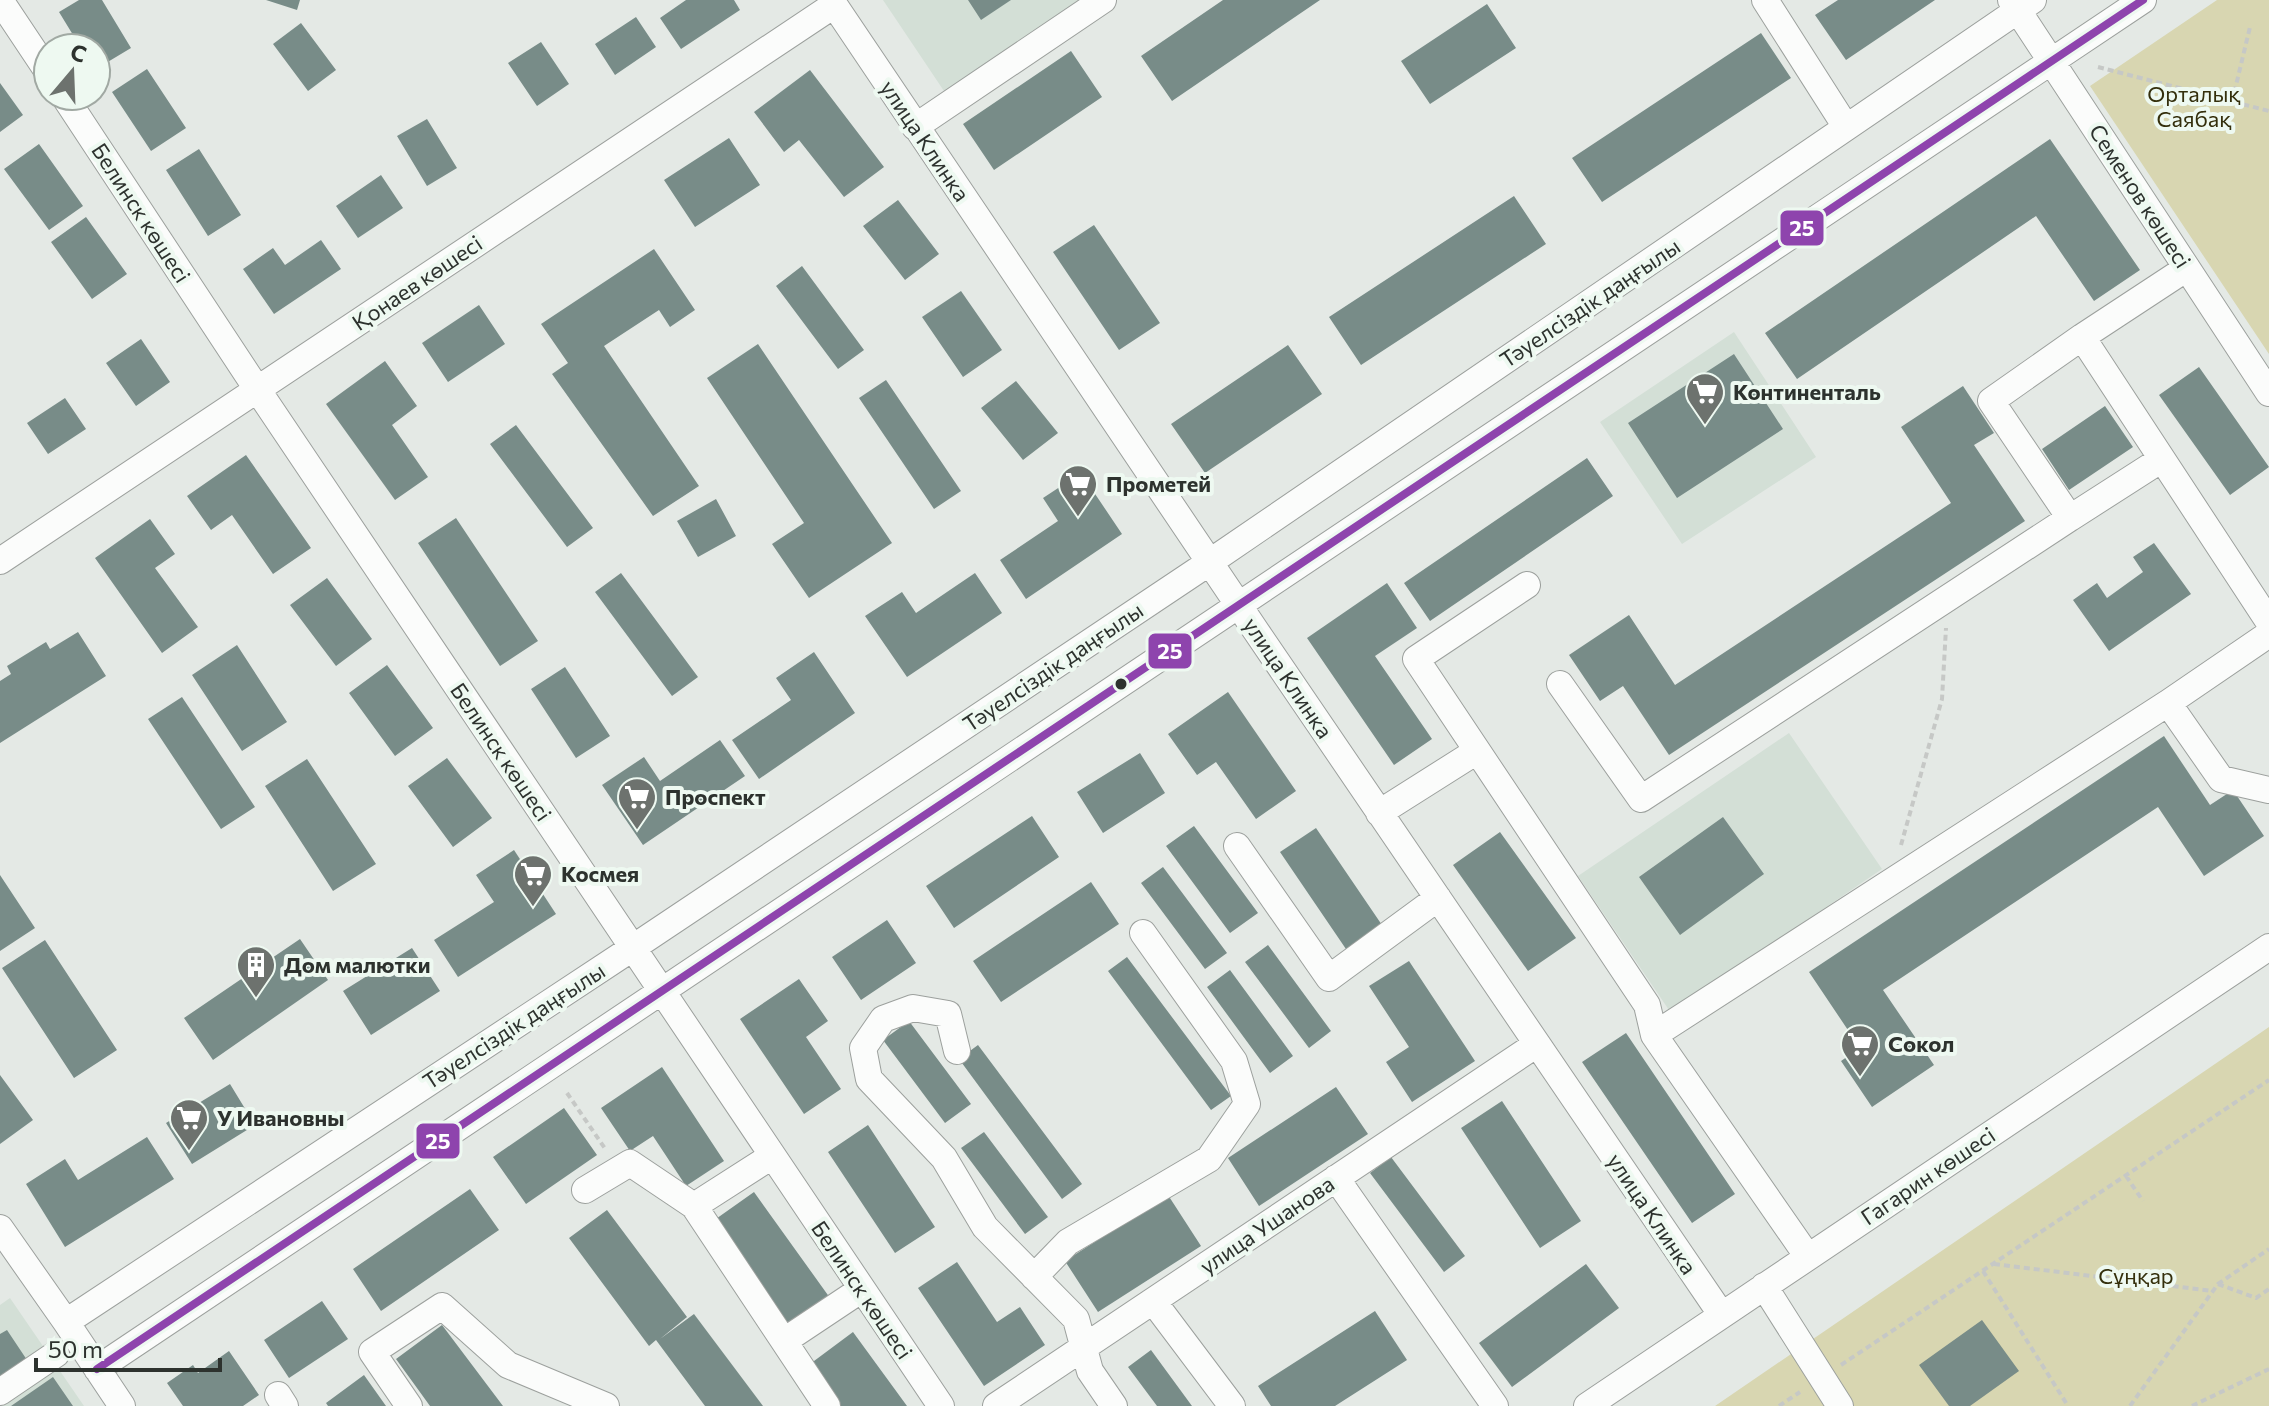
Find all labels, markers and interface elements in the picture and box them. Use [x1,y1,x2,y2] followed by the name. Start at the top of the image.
[32,32,112,112] north arrow
[67,37,90,68] text: С
[875,75,976,206] street label: улица Клинка
[2147,80,2241,132] park label: Орталық Саябақ
[2084,119,2197,273] street label: Семенов көшесі
[86,138,197,288] street label: Белинск көшесі
[1779,209,1825,247] line badge: 25
[1789,214,1815,241] text: 25
[347,229,487,336] street label: Қонаев көшесі
[1494,232,1685,373] street label: Тәуелсіздік даңғылы
[1684,371,1726,426] supermarket icon: Континенталь
[1733,378,1881,405] place label: Континенталь
[1057,463,1099,518] supermarket icon: Прометей
[1106,470,1211,497] place label: Прометей
[957,596,1148,737] street label: Тәуелсіздік даңғылы
[1238,612,1339,743] street label: улица Клинка
[1147,632,1193,670] line badge: 25
[1157,637,1183,664] text: 25
[1113,676,1129,692] unlabelled marker
[445,677,558,826] street label: Белинск көшесі
[616,776,658,831] supermarket icon: Проспект
[665,783,766,810] place label: Проспект
[512,853,554,908] supermarket icon: Космея
[561,860,639,887] place label: Космея
[235,944,277,999] building icon: Дом малютки
[284,951,431,978] place label: Дом малютки
[418,957,610,1095] street label: Тәуелсіздік даңғылы
[1839,1023,1881,1078] supermarket icon: Сокол
[1888,1030,1954,1057] place label: Сокол
[168,1097,210,1152] supermarket icon: У Ивановны
[217,1104,344,1131] place label: У Ивановны
[1855,1121,2000,1230] street label: Гагарин көшесі
[415,1122,461,1160] line badge: 25
[425,1127,451,1154] text: 25
[1602,1148,1703,1279] street label: улица Клинка
[1194,1170,1339,1279] street label: улица Ушанова
[806,1215,919,1364] street label: Белинск көшесі
[2098,1262,2174,1289] park label: Сұңқар
[36,1322,220,1372] scale bar
[48,1334,103,1363] text: 50 m

